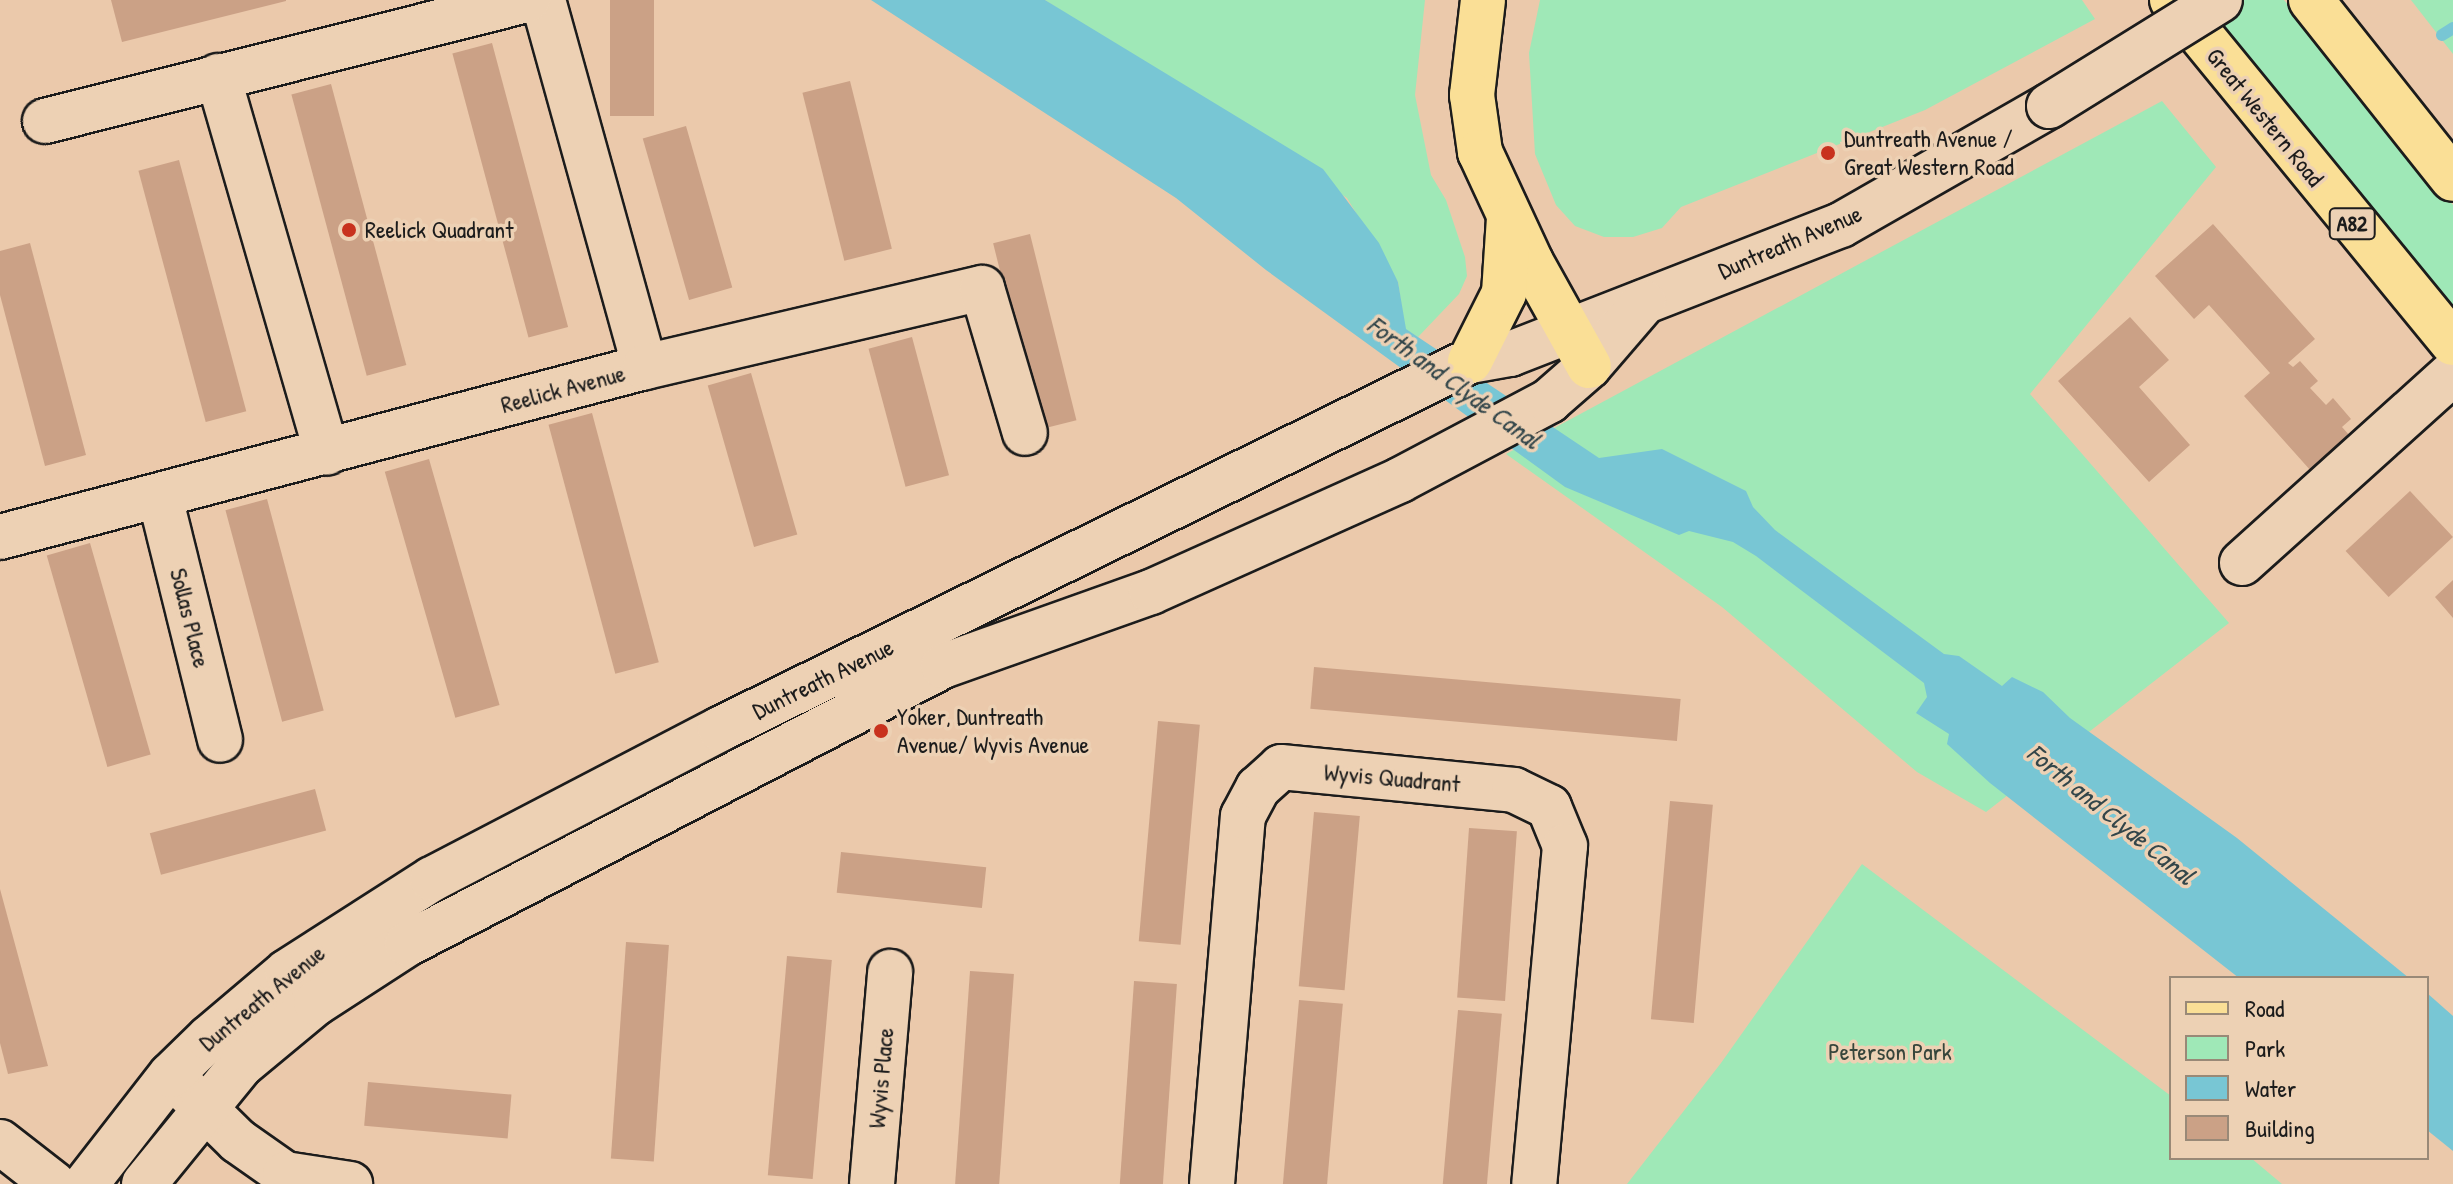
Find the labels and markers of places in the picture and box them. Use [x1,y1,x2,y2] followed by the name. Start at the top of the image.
[1844,125,2014,181] place label: Duntreath Avenue / Great Western Road
[1819,144,1837,162] marker: Duntreath Avenue / Great Western Road
[365,216,513,244] place label: Reelick Quadrant
[340,221,358,239] marker: Reelick Quadrant
[897,703,1089,759] place label: Yoker, Duntreath Avenue/ Wyvis Avenue
[872,722,890,740] marker: Yoker, Duntreath Avenue/ Wyvis Avenue

